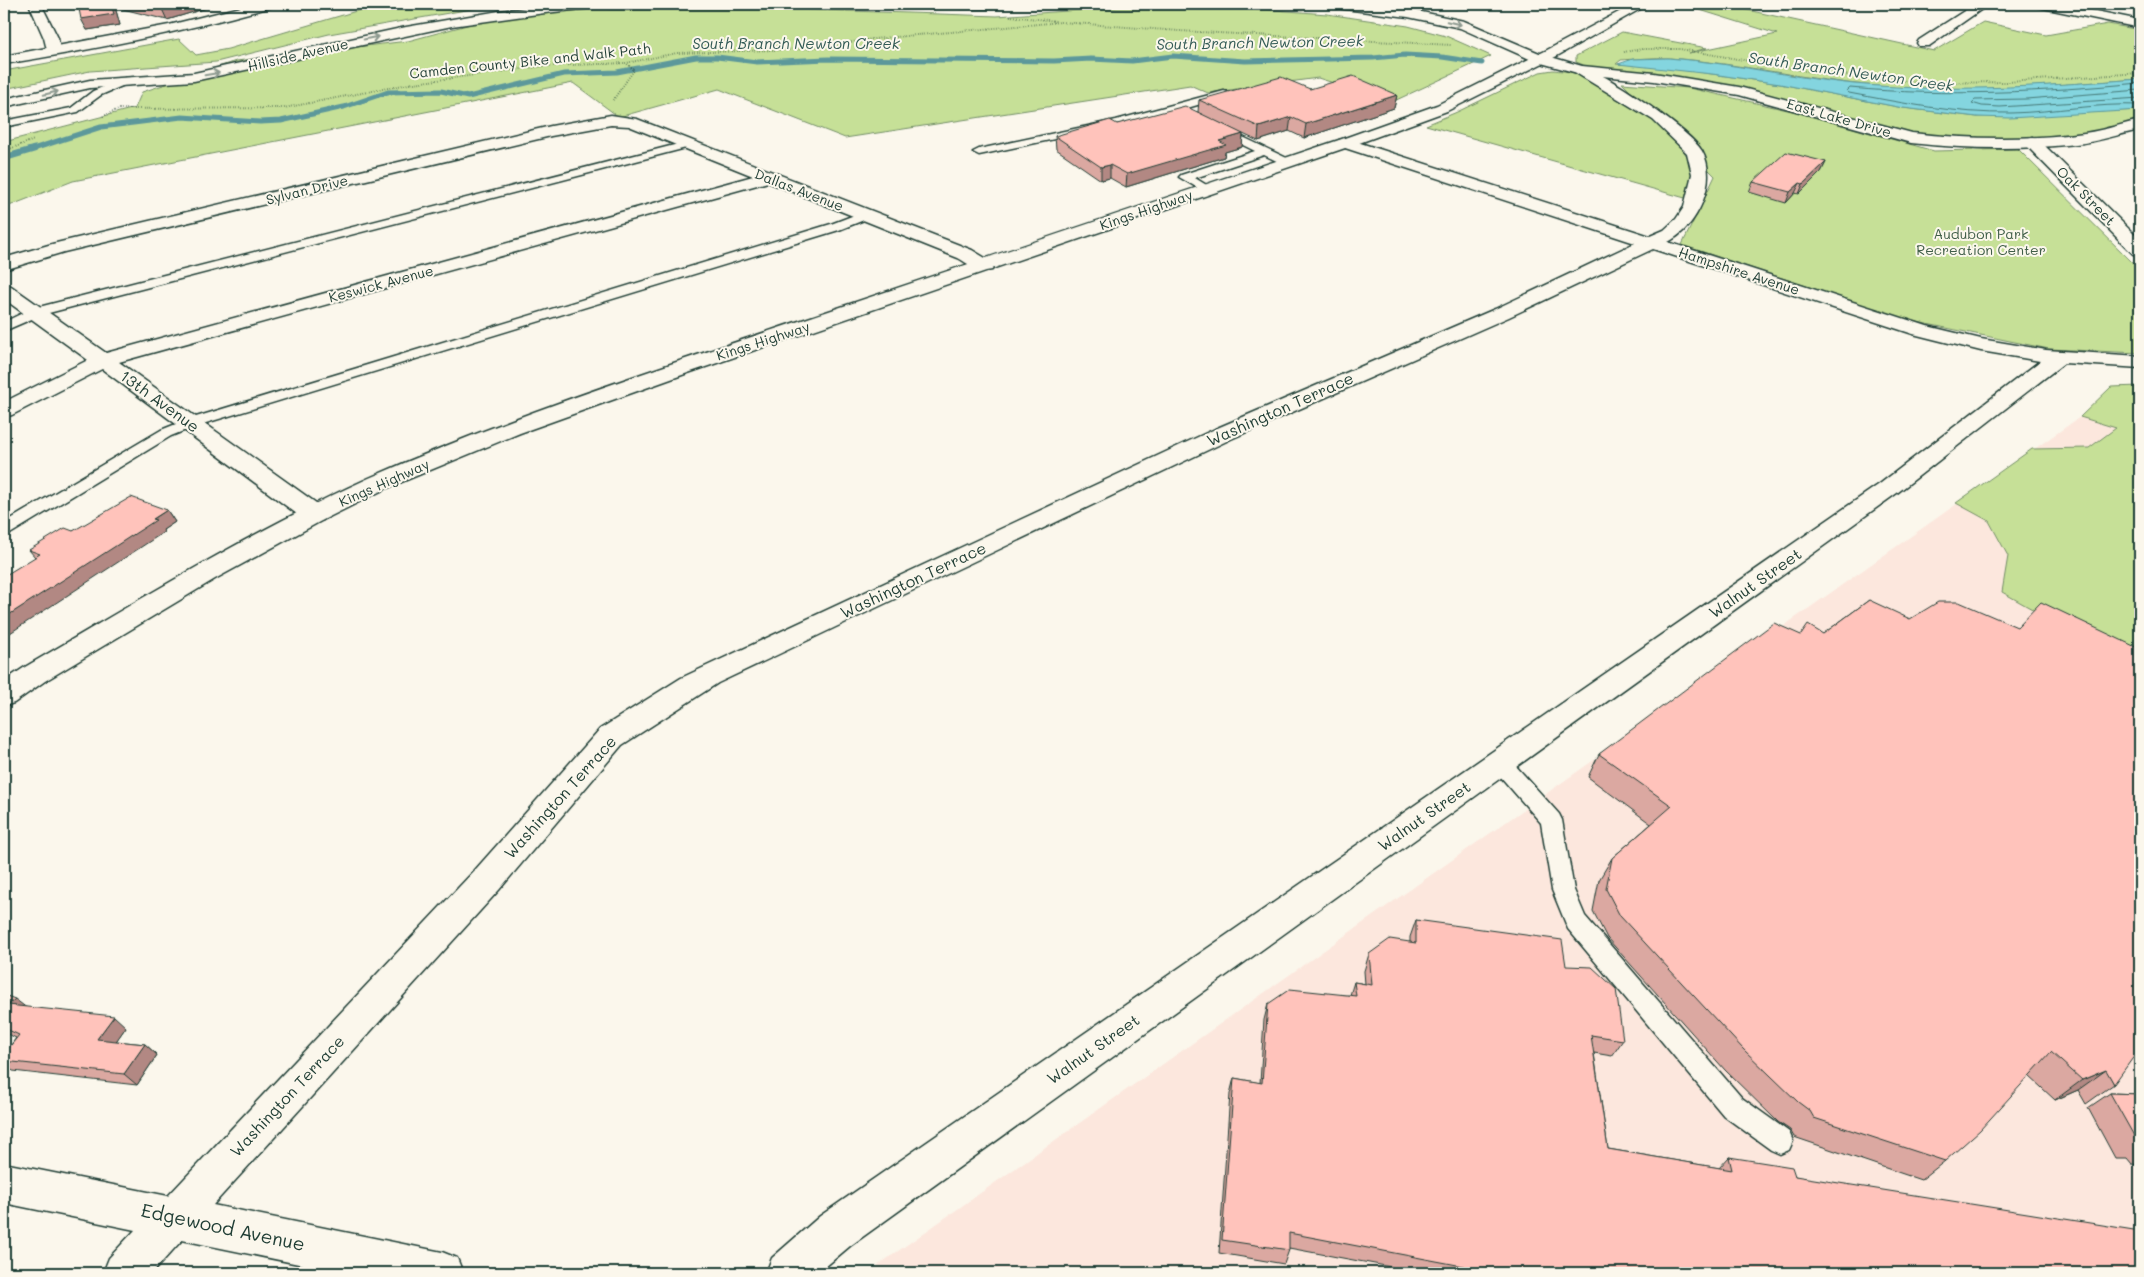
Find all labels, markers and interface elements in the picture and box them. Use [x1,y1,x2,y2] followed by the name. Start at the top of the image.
[1445,19,1461,28] one-way arrow
[1156,30,1365,54] water label: South Branch Newton Creek
[363,33,379,43] one-way arrow
[692,33,901,53] water label: South Branch Newton Creek
[246,34,350,75] street label: Hillside Avenue
[408,38,652,83] street label: Camden County Bike and Walk Path
[1747,47,1956,95] water label: South Branch Newton Creek
[204,68,220,78] one-way arrow
[43,88,59,97] one-way arrow
[1785,94,1894,142] street label: East Lake Drive
[2053,162,2120,229] street label: Oak Street
[752,164,846,215] street label: Dallas Avenue
[264,170,350,209] street label: Sylvan Drive
[1097,185,1195,234] street label: Kings Highway
[1916,224,2046,259] park label: Audubon Park Recreation Center
[1676,242,1802,299] street label: Hampshire Avenue
[326,260,435,307] street label: Keswick Avenue
[714,316,812,365] street label: Kings Highway
[116,365,204,436] street label: 13th Avenue
[1203,367,1356,450] street label: Washington Terrace
[336,454,432,511] street label: Kings Highway
[837,537,989,623] street label: Washington Terrace
[1704,543,1805,622] street label: Walnut Street
[499,731,620,863] street label: Washington Terrace
[1373,776,1474,855] street label: Walnut Street
[1042,1009,1143,1088] street label: Walnut Street
[225,1031,348,1161] street label: Washington Terrace
[139,1197,307,1256] street label: Edgewood Avenue

